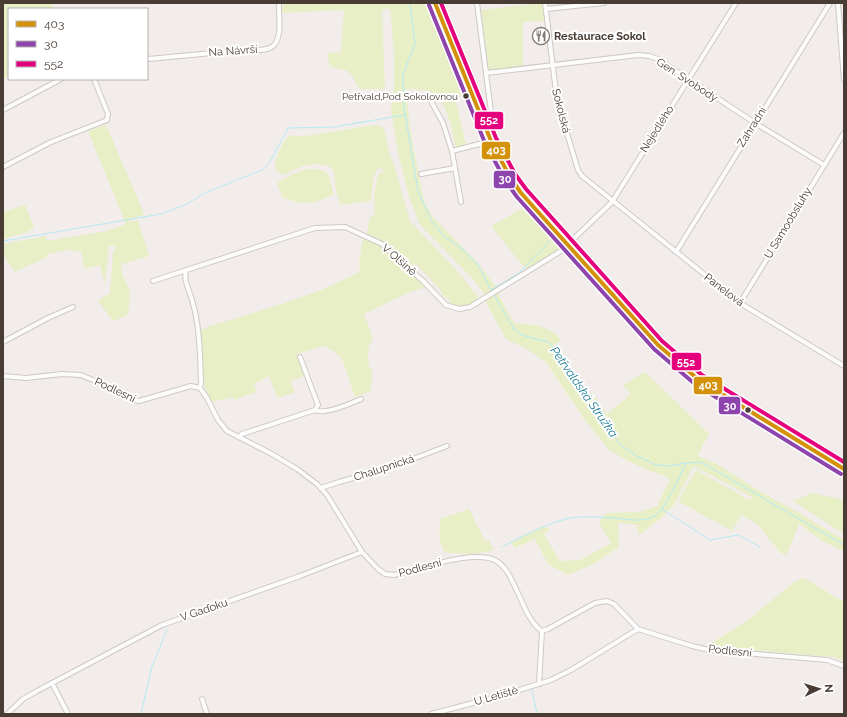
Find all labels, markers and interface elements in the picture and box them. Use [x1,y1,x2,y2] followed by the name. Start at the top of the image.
[8,8,148,80] legend
[44,17,64,31] text: 403
[531,26,551,46] restaurant icon: Restaurace Sokol
[554,30,646,43] place label: Restaurace Sokol
[44,37,58,51] text: 30
[208,43,258,59] street label: Na Návrší
[654,55,720,105] street label: Gen. Svobody
[44,57,63,71] text: 552
[549,87,573,135] street label: Sokolská
[342,91,458,102] place label: Petřvald,Pod Sokolovnou
[461,91,471,101] marker: Petřvald,Pod Sokolovnou
[637,103,677,155] street label: Nejedlého
[735,104,770,149] street label: Zahradní
[474,111,504,130] line badge: 552
[480,114,498,127] text: 552
[481,141,511,160] line badge: 403
[486,144,506,157] text: 403
[493,170,516,189] line badge: 30
[499,173,512,186] text: 30
[762,185,814,261] street label: U Samoobsluhy
[379,241,419,279] street label: V Olšině
[701,271,747,309] street label: Panelová
[547,344,621,440] water label: Petřvaldská Stružka
[671,352,702,371] line badge: 552
[677,356,695,369] text: 552
[92,375,138,405] street label: Podlesní
[693,376,723,395] line badge: 403
[698,379,718,392] text: 403
[718,396,741,415] line badge: 30
[724,400,737,413] text: 30
[743,405,753,415] unlabelled marker
[352,452,416,484] street label: Chalupnická
[397,556,443,580] street label: Podlesní
[178,596,230,624] street label: V Gaďoku
[708,642,753,660] street label: Podlesní
[799,669,839,709] north arrow
[472,683,520,708] street label: U Letiště
[822,684,835,693] text: N

